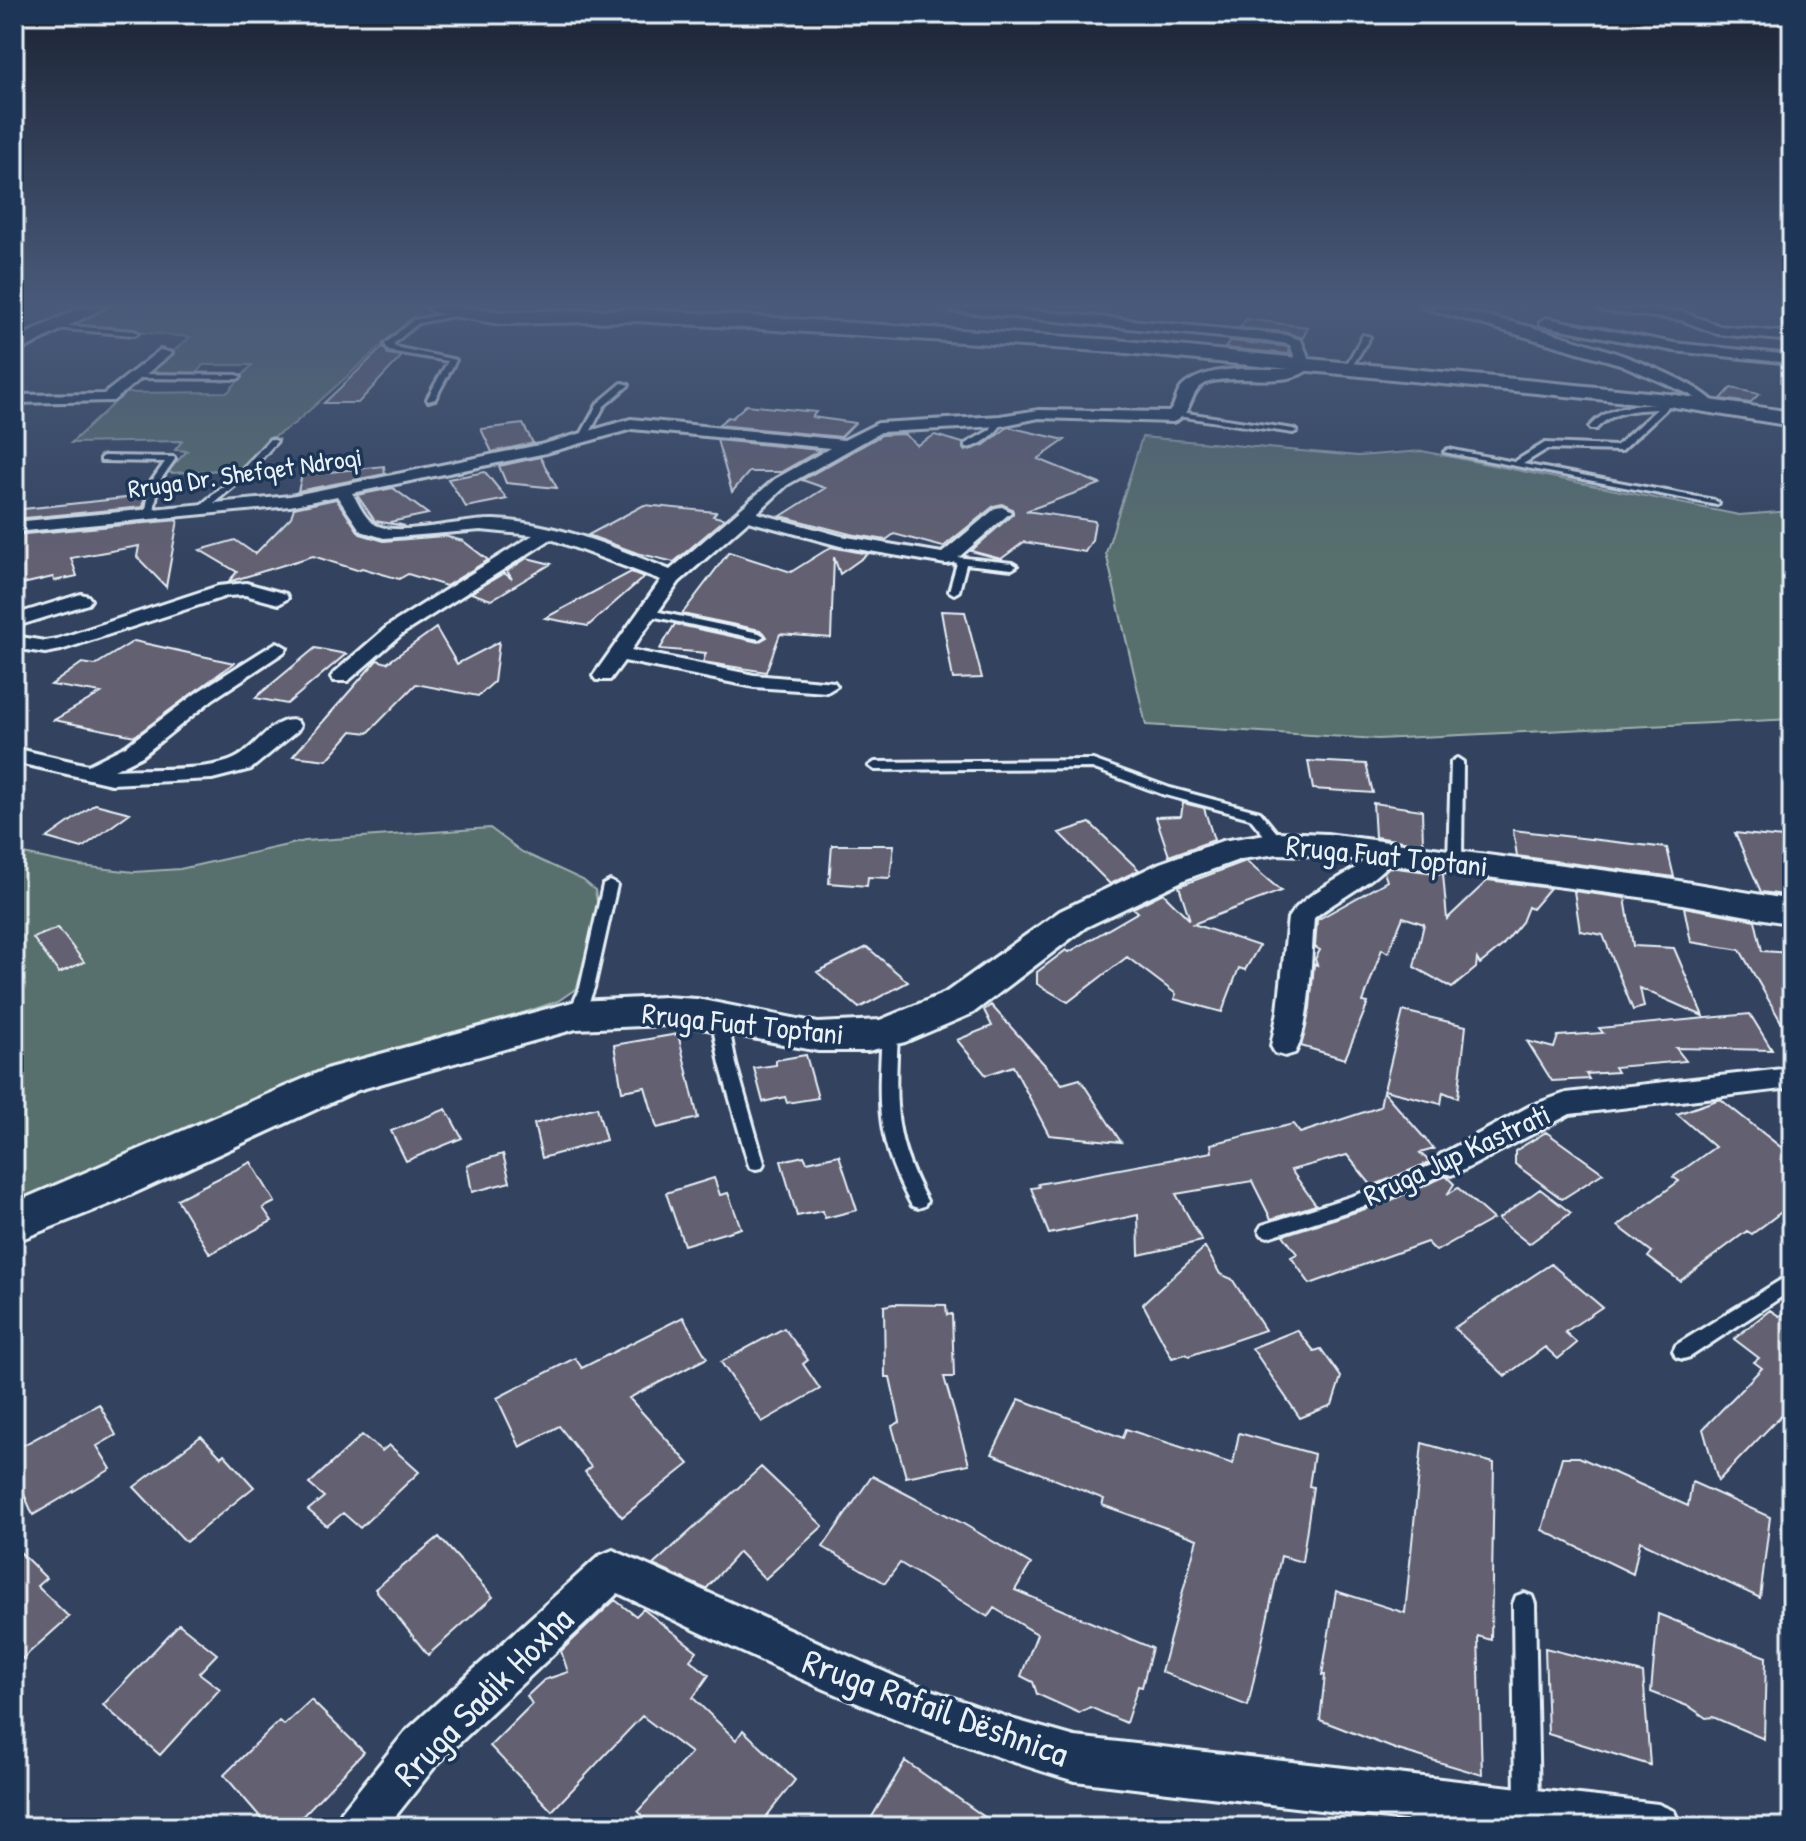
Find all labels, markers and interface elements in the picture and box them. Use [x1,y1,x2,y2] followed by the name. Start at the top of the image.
[126,439,364,506] street label: Rruga Dr. Shefqet Ndroqi
[1284,825,1490,885] street label: Rruga Fuat Toptani
[640,993,846,1053] street label: Rruga Fuat Toptani
[1357,1093,1556,1215] street label: Rruga Jup Kastrati
[382,1595,583,1796] street label: Rruga Sadik Hoxha
[797,1636,1076,1777] street label: Rruga Rafail Dëshnica

